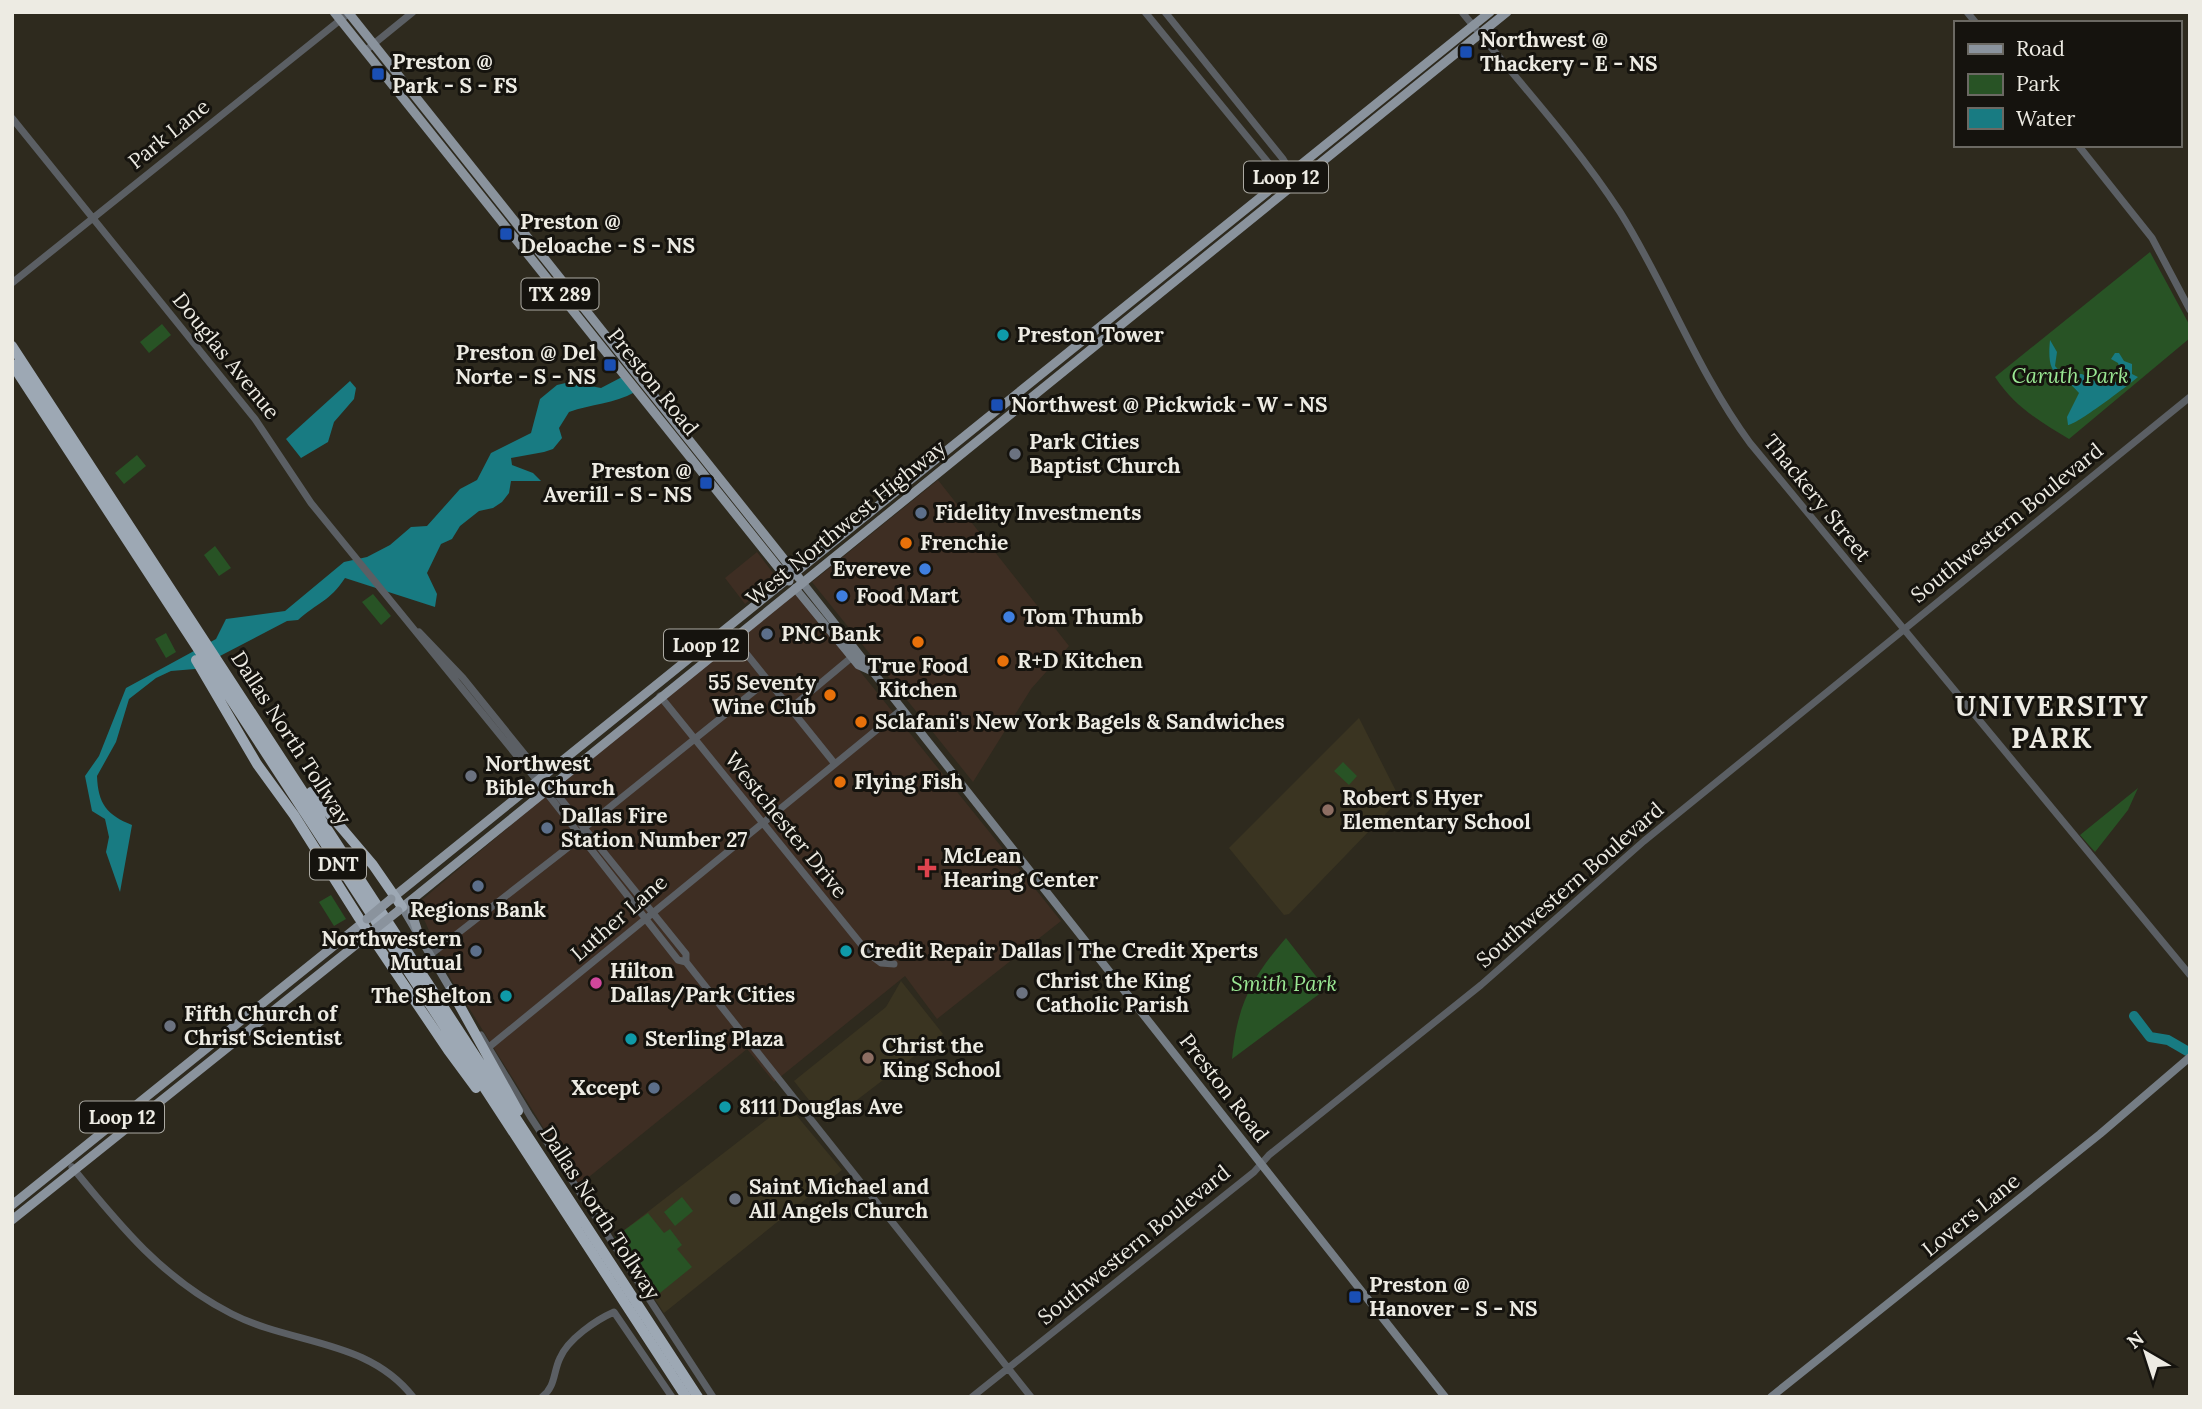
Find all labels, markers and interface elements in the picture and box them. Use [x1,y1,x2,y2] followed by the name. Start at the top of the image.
[1954,21,2181,147] legend
[1480,26,1658,77] place label: Northwest @ Thackery - E - NS
[2016,35,2065,62] text: Road
[1458,44,1474,60] marker: Northwest @ Thackery - E - NS
[392,48,518,99] place label: Preston @ Park - S - FS
[370,66,386,82] marker: Preston @ Park - S - FS
[2016,70,2060,97] text: Park
[123,93,215,175] street label: Park Lane
[2016,105,2075,132] text: Water
[1244,162,1328,192] road number: Loop 12
[520,208,695,259] place label: Preston @ Deloache - S - NS
[498,226,514,242] marker: Preston @ Deloache - S - NS
[522,278,598,310] road number: TX 289
[167,287,286,425] street label: Douglas Avenue
[1017,321,1164,348] place label: Preston Tower
[602,323,705,441] street label: Preston Road
[995,327,1011,343] marker: Preston Tower
[455,339,596,390] place label: Preston @ Del Norte - S - NS
[602,357,618,373] marker: Preston @ Del Norte - S - NS
[2011,362,2129,389] park label: Caruth Park
[1011,391,1328,418] place label: Northwest @ Pickwick - W - NS
[989,397,1005,413] marker: Northwest @ Pickwick - W - NS
[1029,428,1181,479] place label: Park Cities Baptist Church
[1758,429,1878,568] street label: Thackery Street
[740,434,951,611] street label: West Northwest Highway
[1905,437,2108,608] street label: Southwestern Boulevard
[1007,446,1023,462] marker: Park Cities Baptist Church
[543,457,692,508] place label: Preston @ Averill - S - NS
[698,475,714,491] marker: Preston @ Averill - S - NS
[935,499,1141,526] place label: Fidelity Investments
[913,505,929,521] marker: Fidelity Investments
[920,529,1008,556] place label: Frenchie
[898,535,914,551] marker: Frenchie
[832,555,911,582] place label: Evereve
[917,561,933,577] marker: Evereve
[856,582,959,609] place label: Food Mart
[834,588,850,604] marker: Food Mart
[1023,603,1143,630] place label: Tom Thumb
[1001,609,1017,625] marker: Tom Thumb
[781,620,882,647] place label: PNC Bank
[759,626,775,642] marker: PNC Bank
[664,630,748,660] road number: Loop 12
[910,634,926,650] marker: True Food Kitchen
[225,646,358,830] street label: Dallas North Tollway
[1017,647,1143,674] place label: R+D Kitchen
[868,652,968,703] place label: True Food Kitchen
[995,653,1011,669] marker: R+D Kitchen
[708,669,816,720] place label: 55 Seventy Wine Club
[822,687,838,703] marker: 55 Seventy Wine Club
[1955,688,2149,756] district label: UNIVERSITY PARK
[875,708,1285,735] place label: Sclafani's New York Bagels & Sandwiches
[853,714,869,730] marker: Sclafani's New York Bagels & Sandwiches
[719,746,854,903] street label: Westchester Drive
[485,750,615,801] place label: Northwest Bible Church
[463,768,479,784] marker: Northwest Bible Church
[854,768,963,795] place label: Flying Fish
[832,774,848,790] marker: Flying Fish
[1342,784,1531,835] place label: Robert S Hyer Elementary School
[1470,796,1669,973] street label: Southwestern Boulevard
[561,802,748,853] place label: Dallas Fire Station Number 27
[1320,802,1336,818] marker: Robert S Hyer Elementary School
[539,820,555,836] marker: Dallas Fire Station Number 27
[943,842,1098,893] place label: McLean Hearing Center
[310,848,366,880] road number: DNT
[917,858,937,878] marker: McLean Hearing Center
[565,868,672,967] street label: Luther Lane
[470,878,486,894] marker: Regions Bank
[410,896,547,923] place label: Regions Bank
[321,925,462,976] place label: Northwestern Mutual
[860,937,1258,964] place label: Credit Repair Dallas | The Credit Xperts
[468,943,484,959] marker: Northwestern Mutual
[838,943,854,959] marker: Credit Repair Dallas | The Credit Xperts
[610,957,795,1008] place label: Hilton Dallas/Park Cities
[1036,967,1192,1018] place label: Christ the King Catholic Parish
[1231,970,1337,997] park label: Smith Park
[588,975,604,991] marker: Hilton Dallas/Park Cities
[371,982,492,1009] place label: The Shelton
[1014,985,1030,1001] marker: Christ the King Catholic Parish
[498,988,514,1004] marker: The Shelton
[184,1000,342,1051] place label: Fifth Church of Christ Scientist
[162,1018,178,1034] marker: Fifth Church of Christ Scientist
[645,1025,784,1052] place label: Sterling Plaza
[1174,1028,1275,1147] street label: Preston Road
[623,1031,639,1047] marker: Sterling Plaza
[882,1032,1002,1083] place label: Christ the King School
[860,1050,876,1066] marker: Christ the King School
[571,1074,640,1101] place label: Xccept
[646,1080,662,1096] marker: Xccept
[739,1093,903,1120] place label: 8111 Douglas Ave
[717,1099,733,1115] marker: 8111 Douglas Ave
[80,1102,164,1133] road number: Loop 12
[534,1121,667,1305] street label: Dallas North Tollway
[1032,1159,1235,1330] street label: Southwestern Boulevard
[1916,1167,2025,1262] street label: Lovers Lane
[749,1173,929,1224] place label: Saint Michael and All Angels Church
[727,1191,743,1207] marker: Saint Michael and All Angels Church
[1369,1271,1538,1322] place label: Preston @ Hanover - S - NS
[1347,1289,1363,1305] marker: Preston @ Hanover - S - NS
[2111,1318,2181,1388] north arrow
[2122,1326,2149,1354] text: N

